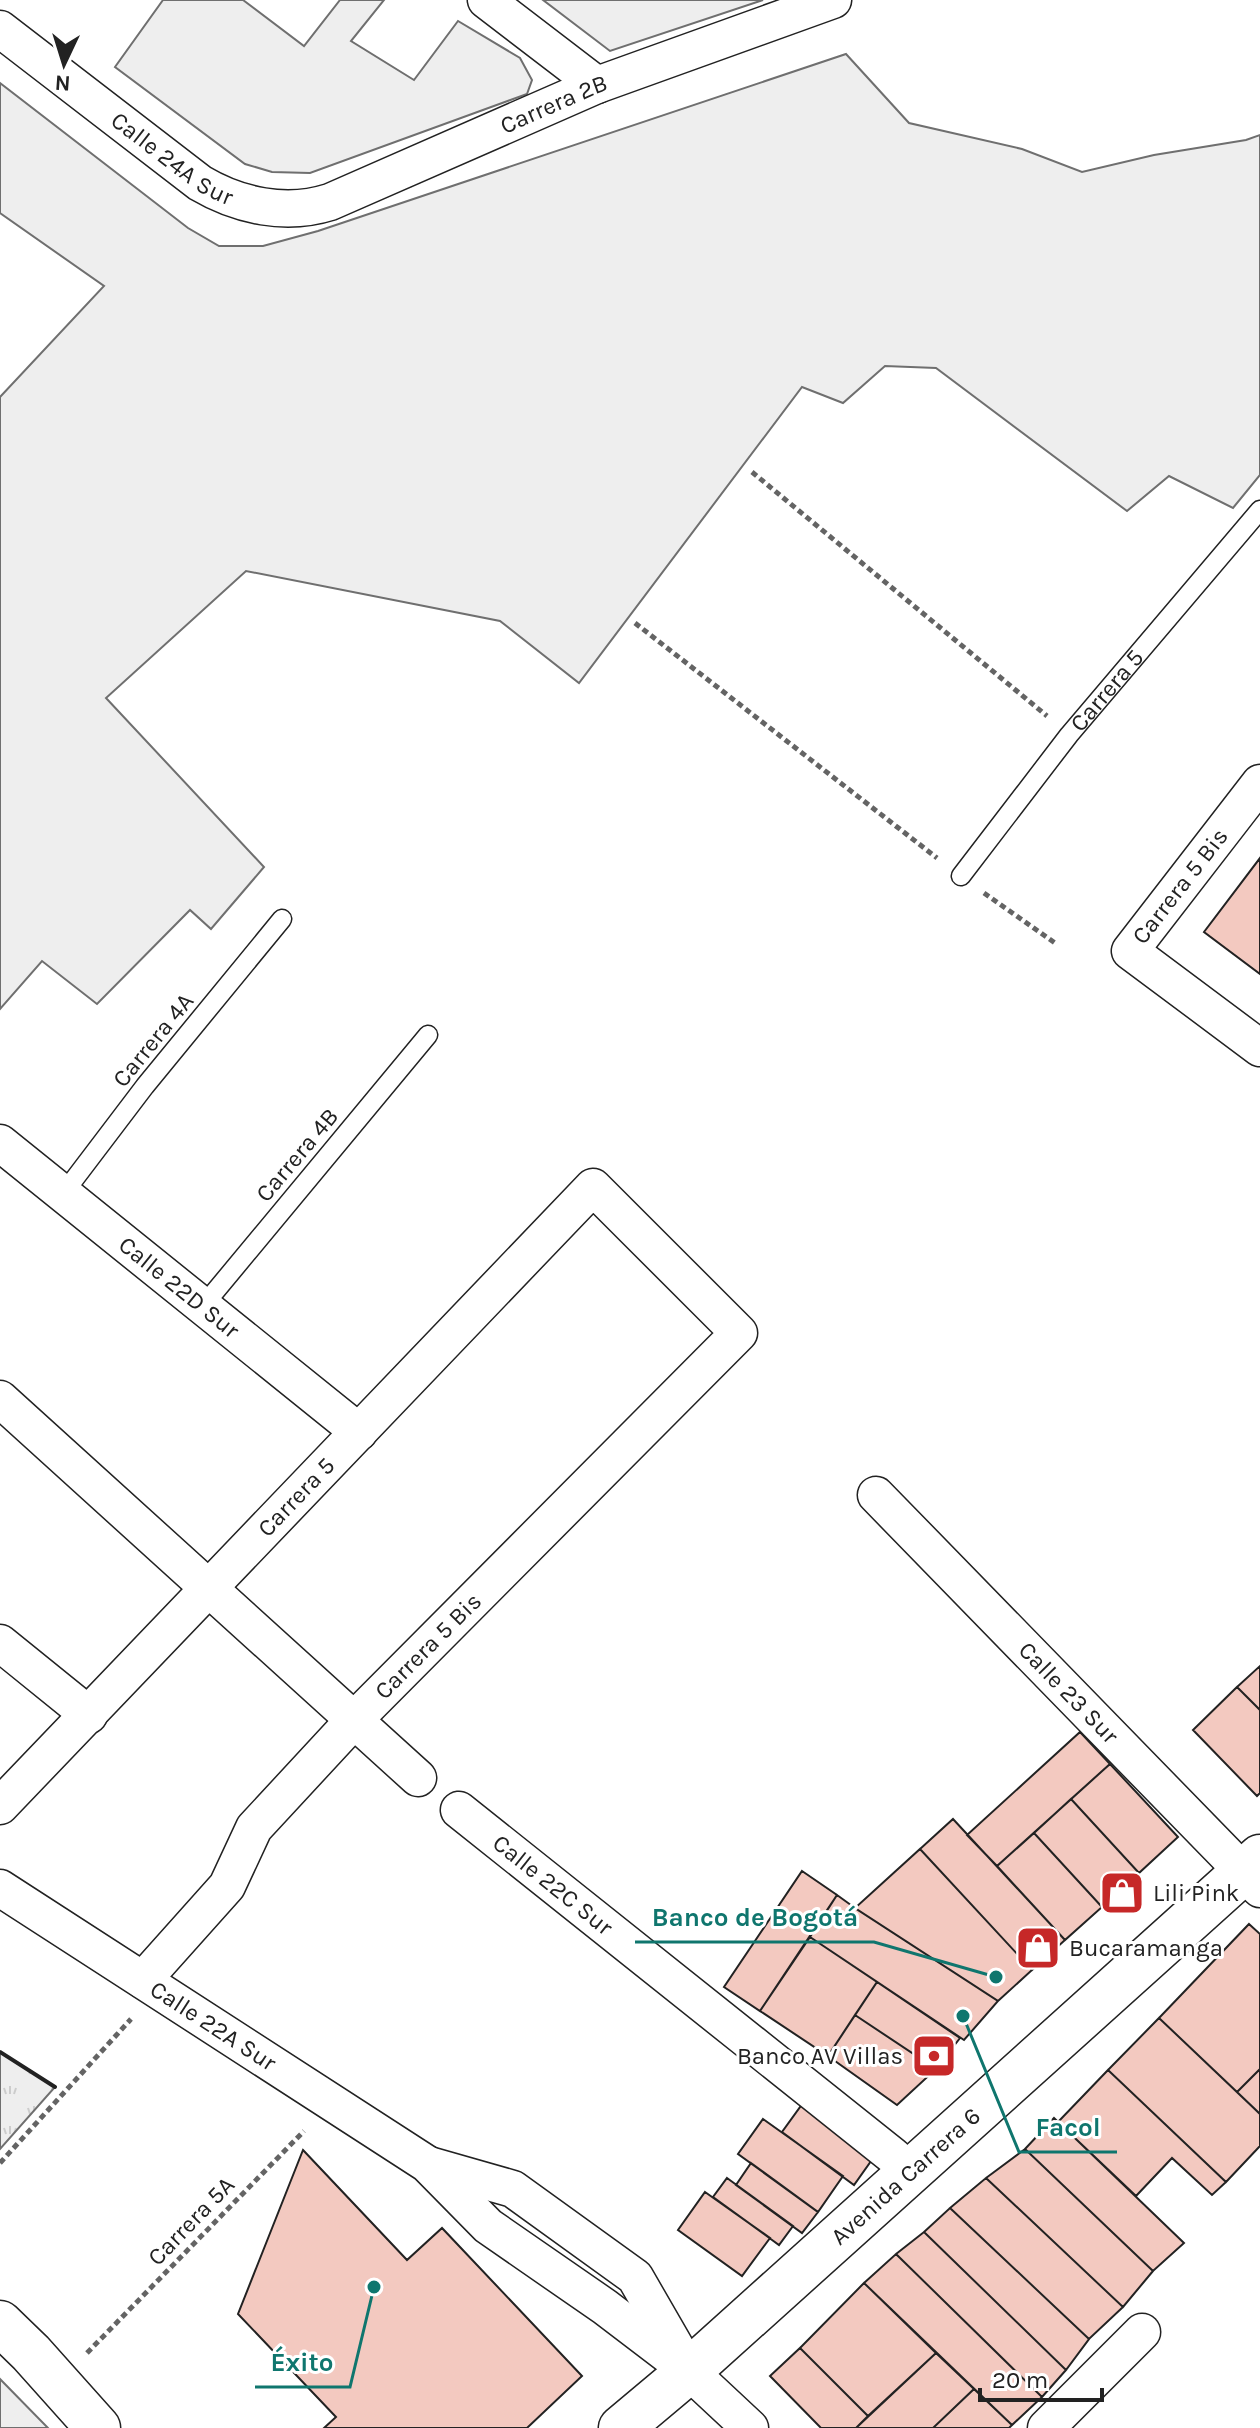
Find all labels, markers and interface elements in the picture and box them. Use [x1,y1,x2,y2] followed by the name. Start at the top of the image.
[24,24,104,104] north arrow
[496,68,611,140] street label: Carrera 2B
[54,69,71,96] text: N
[106,106,237,211] street label: Calle 24A Sur
[1064,644,1149,737] street label: Carrera 5
[1126,823,1234,949] street label: Carrera 5 Bis
[107,987,199,1092] street label: Carrera 4A
[250,1103,344,1207] street label: Carrera 4B
[113,1230,245,1344] street label: Calle 22D Sur
[252,1452,340,1542] street label: Carrera 5
[369,1587,487,1705] street label: Carrera 5 Bis
[1013,1636,1125,1750] street label: Calle 23 Sur
[487,1829,619,1941] street label: Calle 22C Sur
[1098,1869,1146,1917] shop icon: Lili Pink
[1153,1879,1239,1907] place label: Lili Pink
[635,1892,874,1942] callout: Banco de Bogotá
[652,1902,858,1933] text: Banco de Bogotá
[1014,1924,1062,1972] shop icon: Bucaramanga
[1069,1934,1223,1962] place label: Bucaramanga
[145,1975,282,2077] street label: Calle 22A Sur
[910,2032,958,2080] bank icon: Banco AV Villas
[737,2042,903,2070] place label: Banco AV Villas
[825,2102,986,2251] street label: Avenida Carrera 6
[1019,2102,1117,2152] callout: Facol
[1035,2112,1101,2143] text: Facol
[142,2171,240,2271] street label: Carrera 5A
[255,2337,350,2387] callout: Éxito
[270,2346,334,2378] text: Éxito
[980,2352,1102,2402] scale bar
[992,2366,1048,2394] text: 20 m

